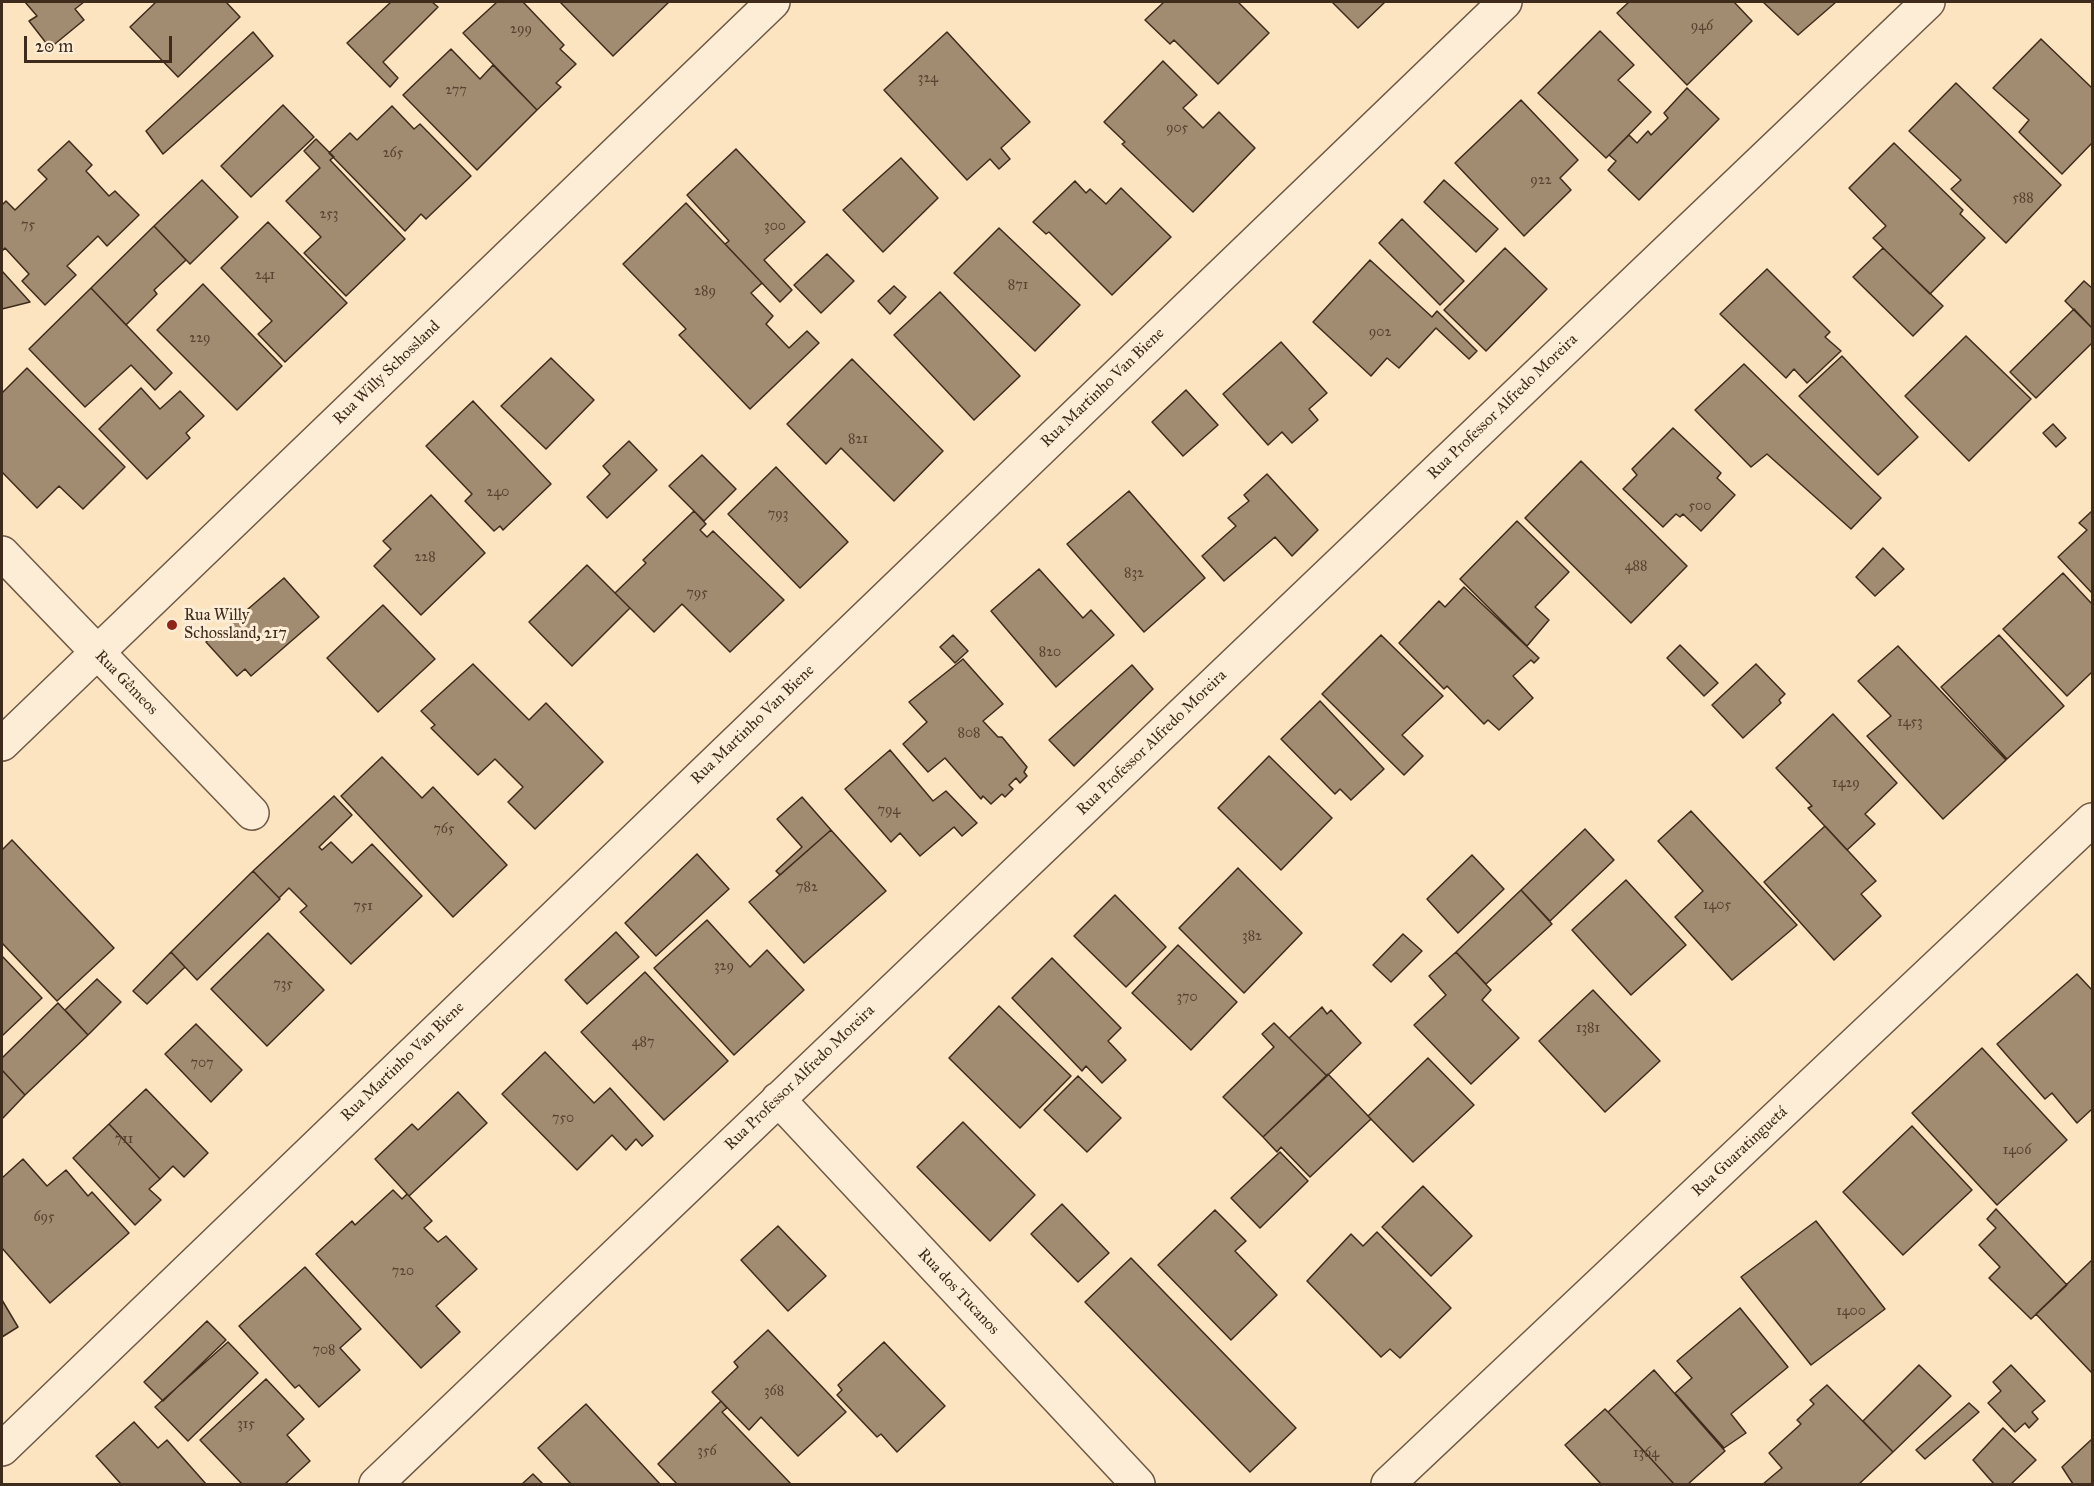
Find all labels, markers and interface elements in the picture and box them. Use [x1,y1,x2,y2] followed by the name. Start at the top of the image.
[1691,19,1713,35] house number: 946
[510,22,532,38] house number: 299
[27,24,176,62] scale bar
[35,35,73,57] text: 20 m
[918,71,938,87] house number: 324
[445,83,467,99] house number: 277
[1166,121,1188,137] house number: 905
[383,146,403,162] house number: 265
[1530,173,1552,189] house number: 922
[2012,191,2034,207] house number: 588
[320,207,338,223] house number: 253
[21,218,35,234] house number: 75
[764,219,786,235] house number: 300
[255,268,275,284] house number: 241
[1008,278,1028,294] house number: 871
[694,284,716,300] house number: 289
[330,317,444,429] street label: Rua Willy Schossland
[1037,324,1169,452] street label: Rua Martinho Van Biene
[1369,325,1391,341] house number: 902
[1424,330,1582,484] street label: Rua Professor Alfredo Moreira
[189,331,211,347] house number: 229
[848,432,868,448] house number: 821
[487,485,509,501] house number: 240
[1689,499,1711,515] house number: 500
[768,507,788,523] house number: 793
[414,550,436,566] house number: 228
[1625,559,1647,575] house number: 488
[1124,566,1144,582] house number: 832
[686,586,708,602] house number: 795
[184,606,287,644] place label: Rua Willy Schossland, 217
[165,618,179,632] marker: Rua Willy Schossland, 217
[1039,645,1061,661] house number: 820
[91,647,161,719] street label: Rua Gêmeos
[687,661,819,789] street label: Rua Martinho Van Biene
[1073,666,1231,820] street label: Rua Professor Alfredo Moreira
[1897,715,1923,731] house number: 1453
[957,726,981,742] house number: 808
[1832,776,1860,792] house number: 1429
[878,803,900,819] house number: 794
[433,822,455,838] house number: 765
[796,880,818,896] house number: 782
[1703,898,1731,914] house number: 1405
[353,899,373,915] house number: 751
[1242,929,1262,945] house number: 382
[714,959,734,975] house number: 329
[273,977,293,993] house number: 735
[1176,990,1198,1006] house number: 370
[337,998,469,1126] street label: Rua Martinho Van Biene
[721,1001,879,1155] street label: Rua Professor Alfredo Moreira
[1576,1021,1600,1037] house number: 1381
[632,1035,654,1051] house number: 487
[190,1056,214,1072] house number: 707
[1688,1103,1792,1201] street label: Rua Guaratinguetá
[552,1111,574,1127] house number: 750
[115,1132,133,1148] house number: 711
[2003,1143,2031,1159] house number: 1406
[33,1210,55,1226] house number: 695
[913,1245,1003,1339] street label: Rua dos Tucanos
[392,1264,414,1280] house number: 720
[1836,1304,1866,1320] house number: 1400
[312,1343,336,1359] house number: 708
[764,1384,784,1400] house number: 368
[237,1417,255,1433] house number: 315
[697,1444,717,1460] house number: 356
[1633,1446,1659,1462] house number: 1364

